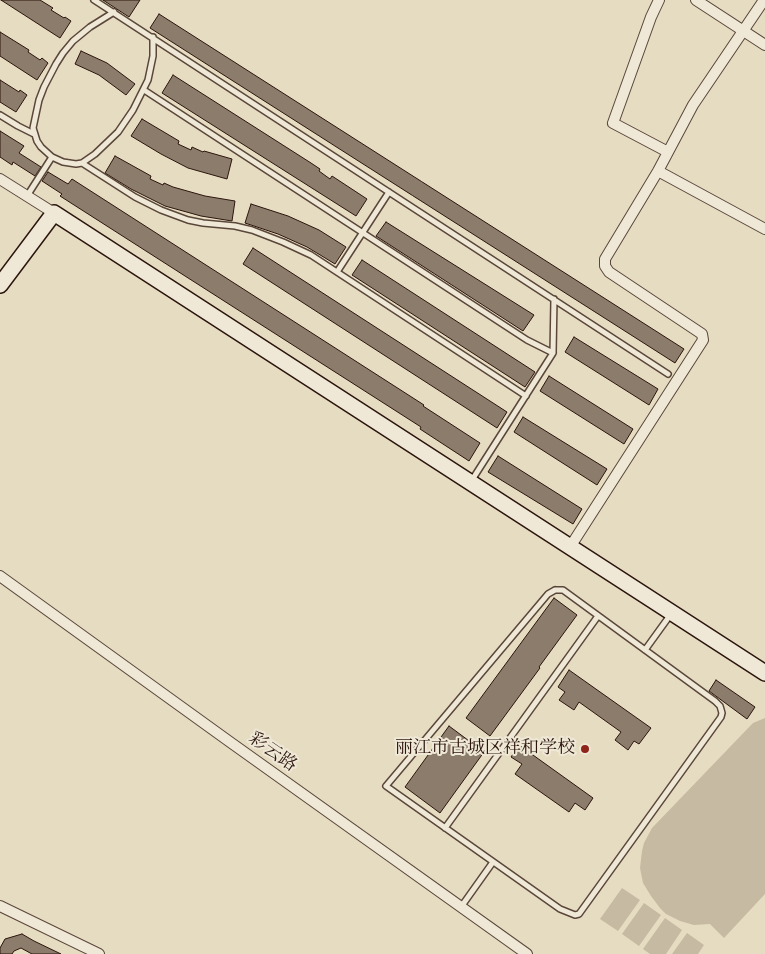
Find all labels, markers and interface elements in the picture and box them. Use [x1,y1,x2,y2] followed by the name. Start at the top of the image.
[244,729,300,777] street label: 彩云路
[395,738,575,760] place label: 丽江市古城区祥和学校
[579,743,591,755] marker: 丽江市古城区祥和学校

